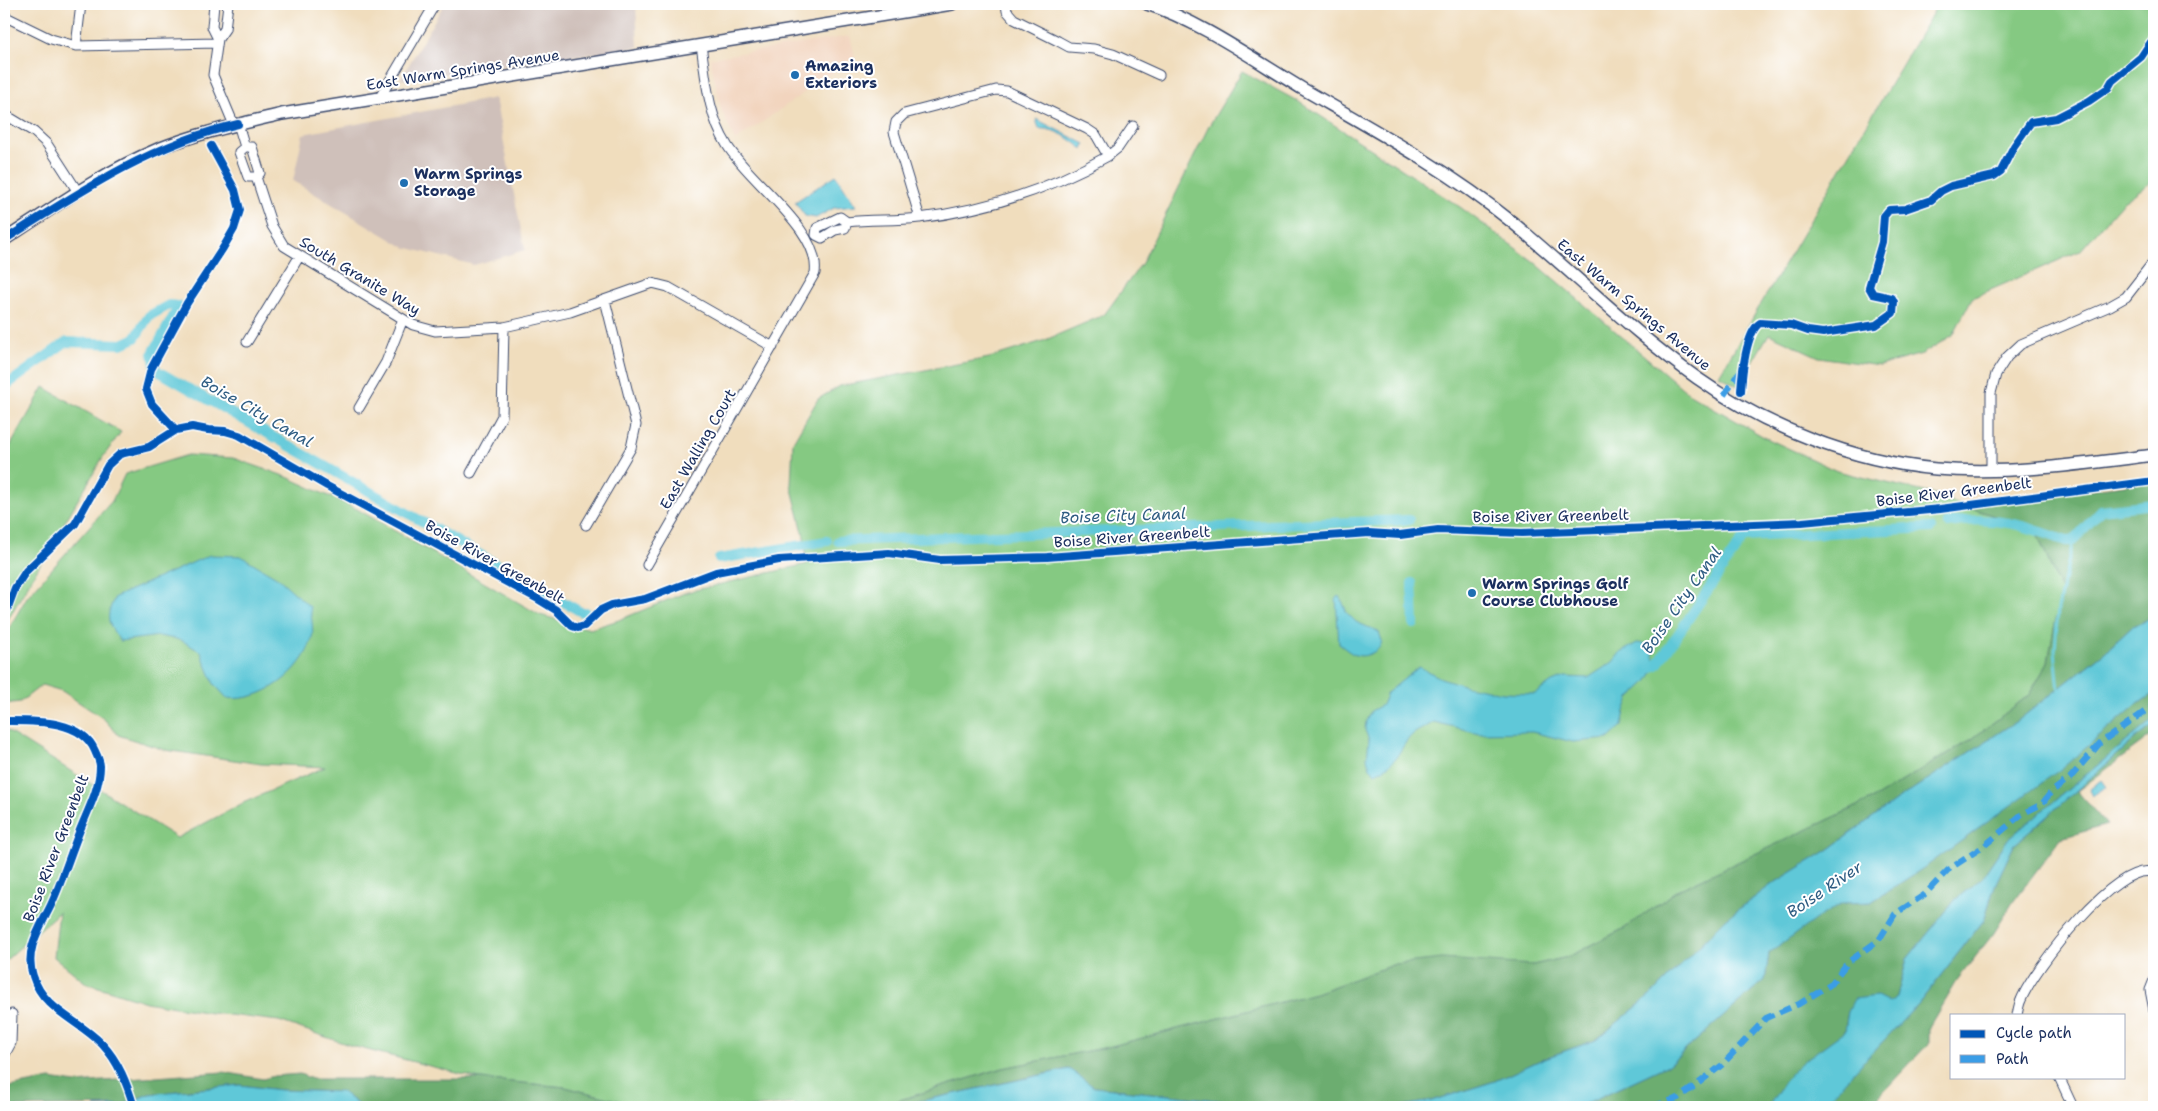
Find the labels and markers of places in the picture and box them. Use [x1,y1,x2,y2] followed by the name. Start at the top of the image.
[805,56,877,93] place label: Amazing Exteriors
[789,69,801,81] marker: Amazing Exteriors
[414,164,523,201] place label: Warm Springs Storage
[398,177,410,189] marker: Warm Springs Storage
[1482,574,1629,611] place label: Warm Springs Golf Course Clubhouse
[1466,587,1478,599] marker: Warm Springs Golf Course Clubhouse

